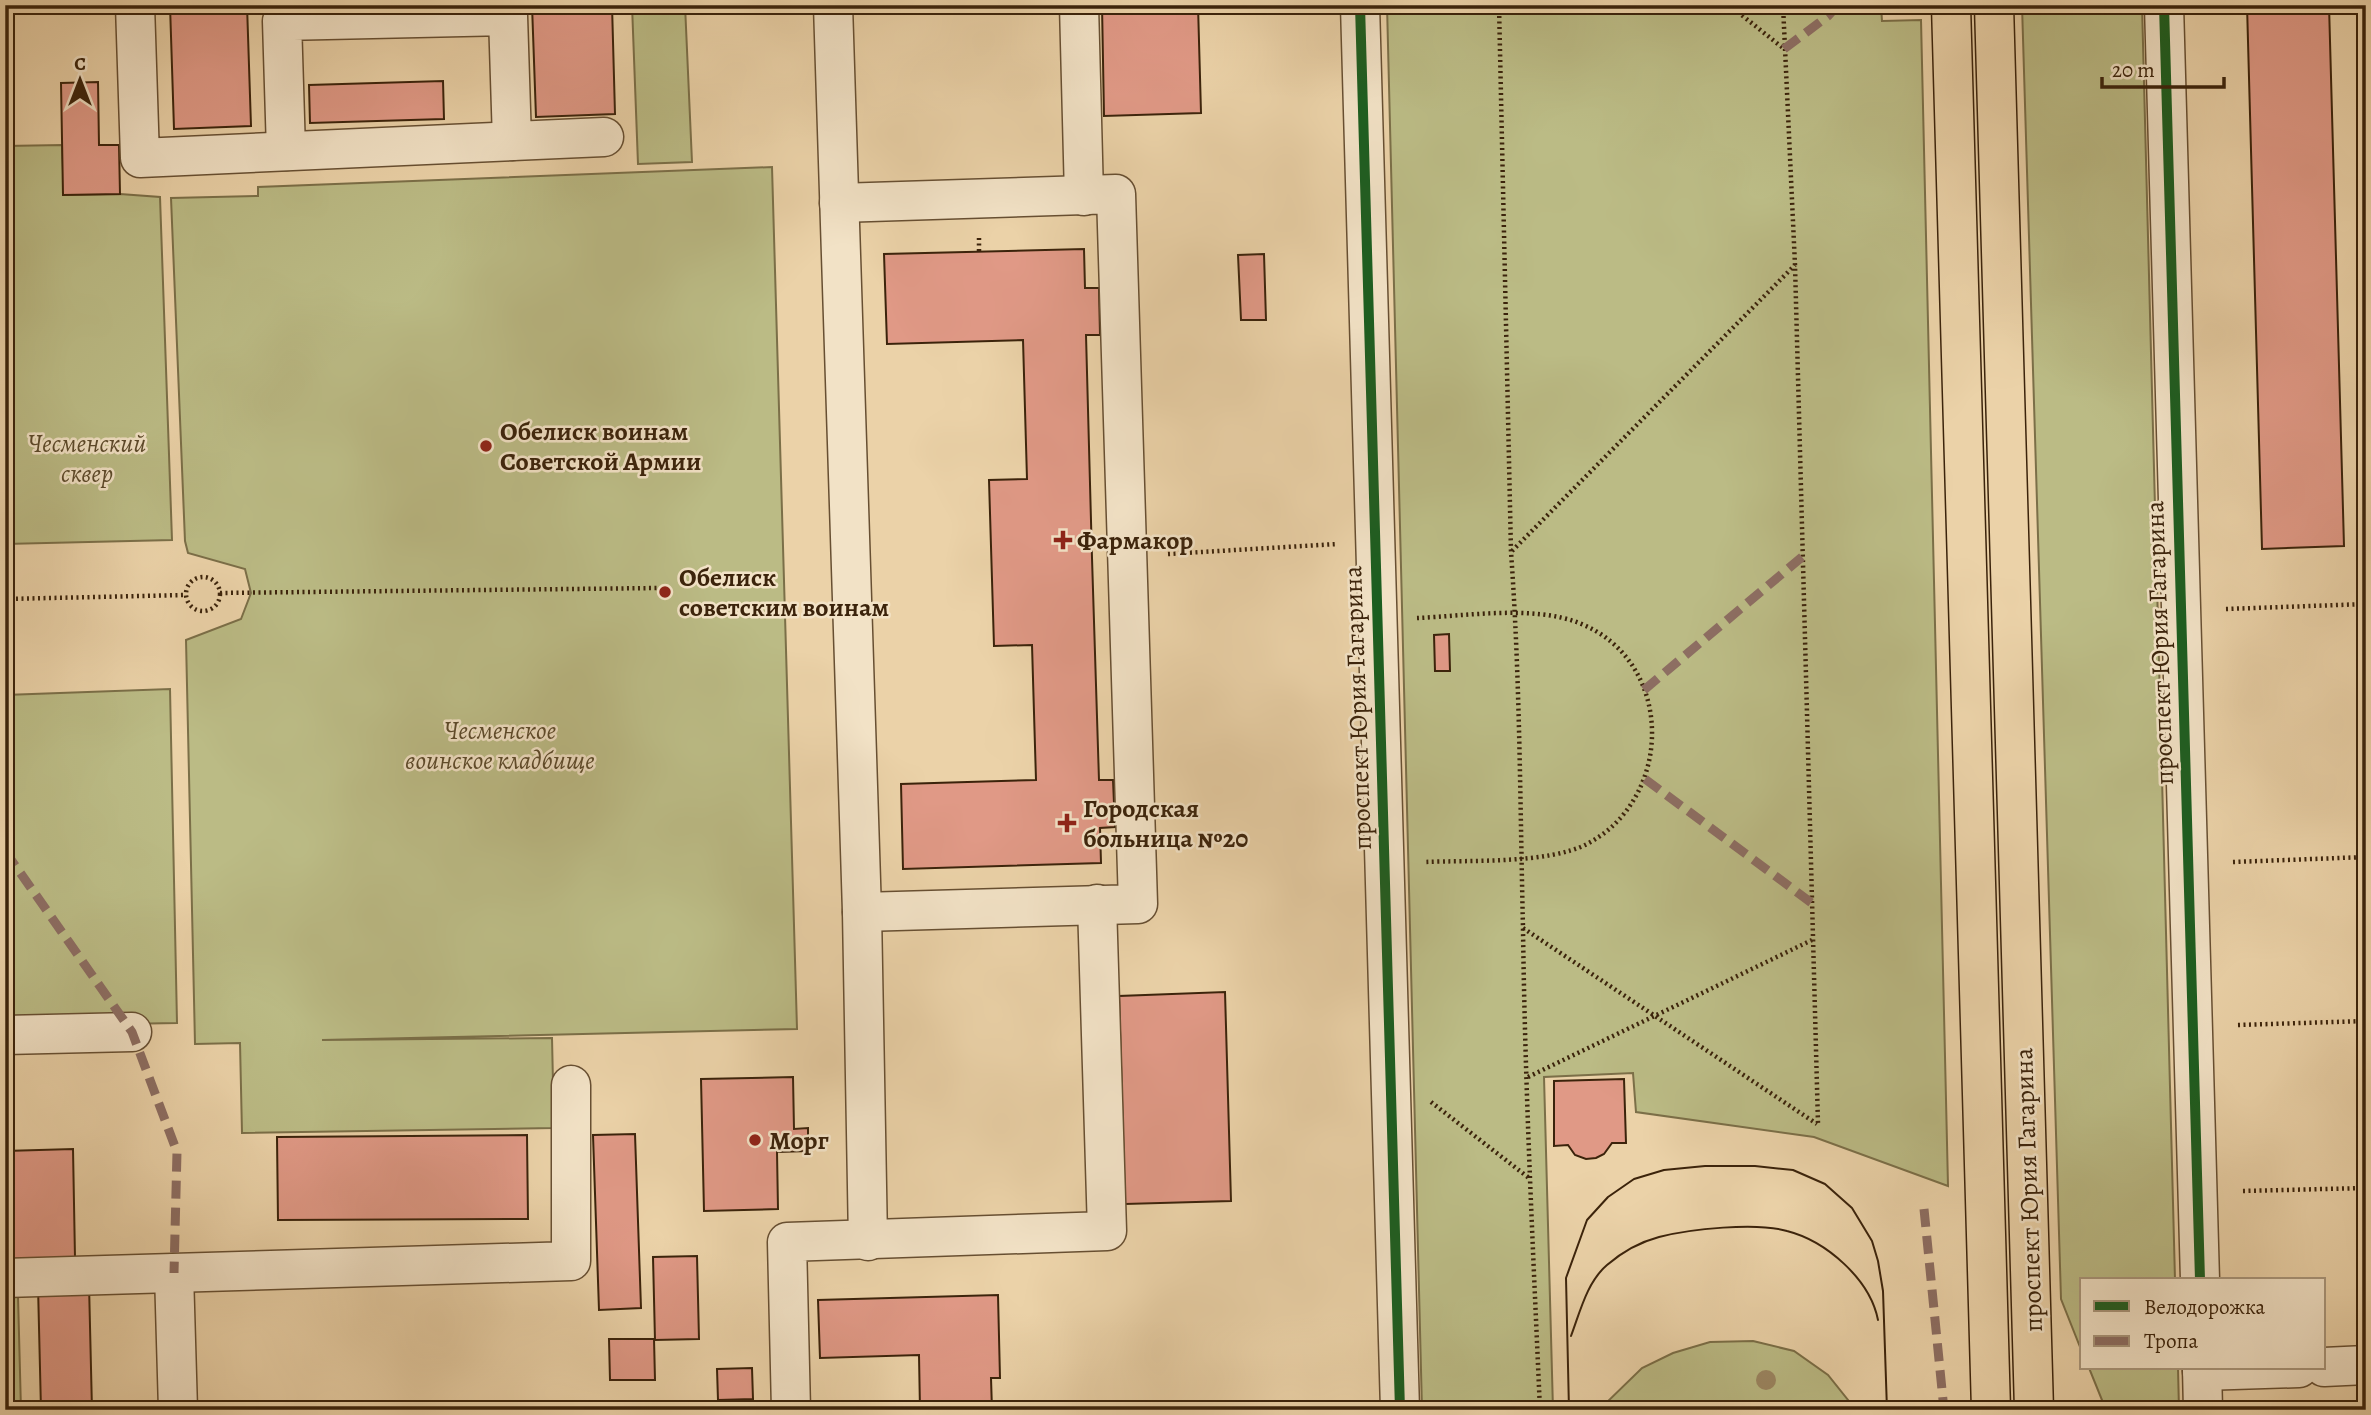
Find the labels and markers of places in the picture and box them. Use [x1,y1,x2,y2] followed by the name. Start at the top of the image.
[500,414,701,479] place label: Обелиск воинам Советской Армии
[478,438,494,454] marker: Обелиск воинам Советской Армии
[1077,523,1193,558] place label: Фармакор
[1055,532,1071,548] marker: Фармакор
[679,560,889,625] place label: Обелиск советским воинам
[657,584,673,600] marker: Обелиск советским воинам
[1083,791,1248,856] place label: Городская больница №20
[1057,813,1077,833] marker: Городская больница №20
[769,1123,829,1158] place label: Морг
[747,1132,763,1148] marker: Морг

